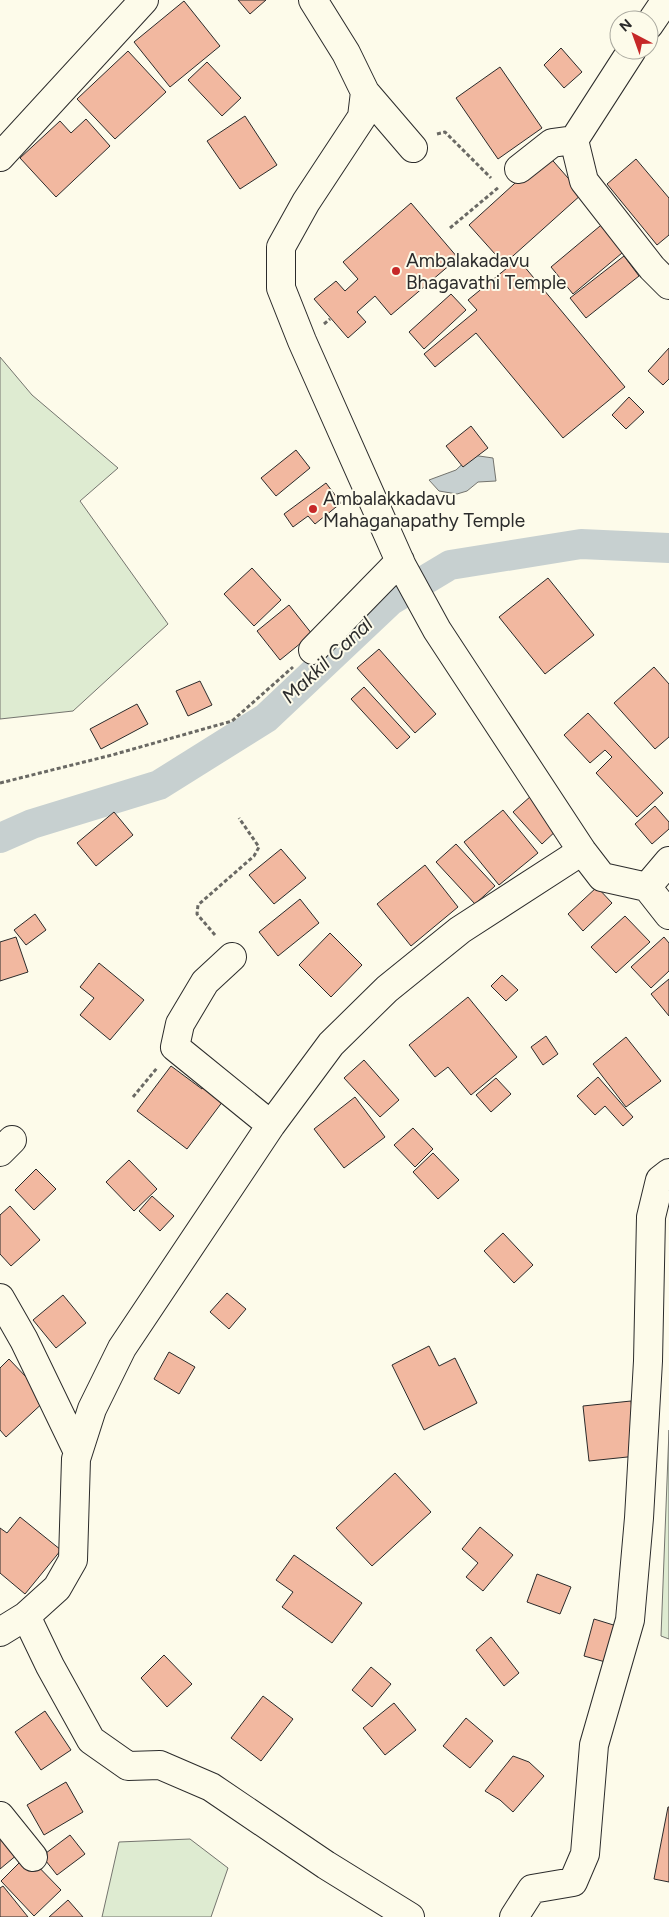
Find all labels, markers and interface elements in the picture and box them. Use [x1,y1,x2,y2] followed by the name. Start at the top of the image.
[609,10,659,60] north arrow
[616,16,635,36] text: N
[406,249,566,294] place label: Ambalakadavu Bhagavathi Temple
[390,265,402,277] marker: Ambalakadavu Bhagavathi Temple
[323,487,525,532] place label: Ambalakkadavu Mahaganapathy Temple
[307,503,319,515] marker: Ambalakkadavu Mahaganapathy Temple
[277,611,378,708] water label: Makkil Canal

